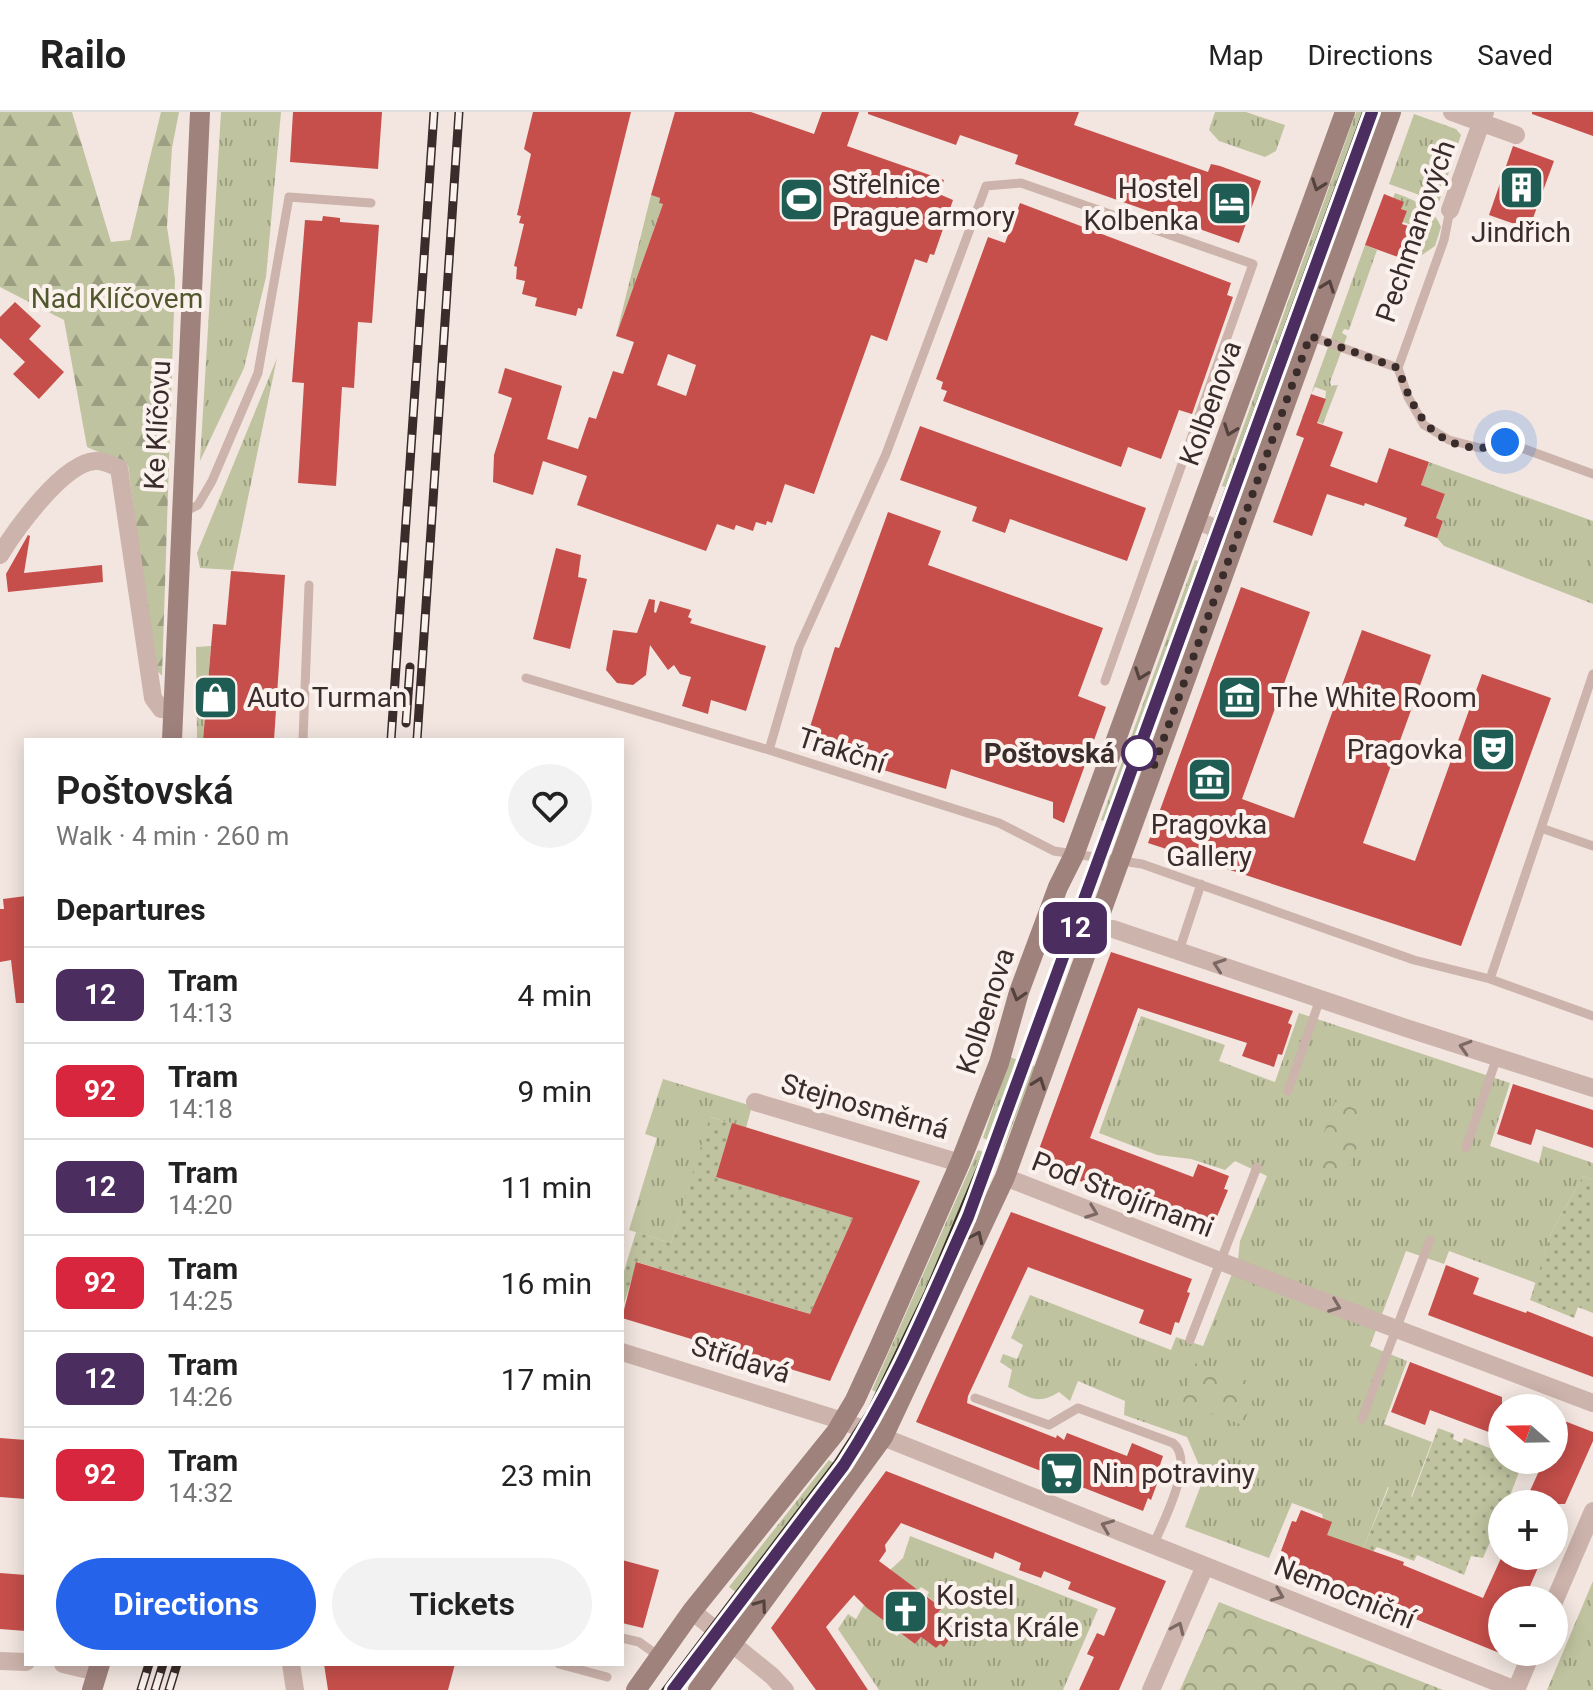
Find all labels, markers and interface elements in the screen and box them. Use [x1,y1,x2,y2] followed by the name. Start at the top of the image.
[40,33,126,77] text: Railo
[1208,39,1264,72] text: Map
[1308,39,1433,72] text: Directions
[1477,39,1553,72] text: Saved
[1369,136,1462,326] street label: Pechmanových
[1497,164,1545,212] building icon: Jindřich
[832,168,1015,233] place label: Střelnice Prague armory
[1084,172,1199,237] place label: Hostel Kolbenka
[777,176,825,224] sports icon: Střelnice Prague armory
[1312,178,1328,192] one-way arrow
[1206,180,1254,228] hotel icon: Hostel Kolbenka
[1471,216,1571,249] place label: Jindřich
[1318,280,1335,294] one-way arrow
[31,282,203,315] park label: Nad Klíčovem
[1173,336,1248,470] street label: Kolbenova
[138,359,177,491] street label: Ke Klíčovu
[1223,422,1240,436] one-way arrow
[1485,422,1525,462] your location
[1134,666,1151,680] one-way arrow
[192,673,240,721] shop icon: Auto Turman
[1216,673,1264,721] museum icon: The White Room
[247,681,407,714] place label: Auto Turman
[1271,681,1477,714] place label: The White Room
[794,721,891,781] street label: Trakční
[1470,725,1518,773] theatre icon: Pragovka
[1347,733,1463,766] place label: Pragovka
[1122,736,1156,770] marker: Poštovská
[984,737,1115,770] place label: Poštovská
[1185,756,1233,804] museum icon: Pragovka Gallery
[508,764,592,848] button: heart
[56,769,234,813] text: Poštovská
[1151,808,1267,873] place label: Pragovka Gallery
[56,821,289,851] text: Walk · 4 min · 260 m
[56,892,206,927] text: Departures
[1039,902,1111,954] line badge: 12
[1059,911,1091,944] text: 12
[950,944,1021,1078] street label: Kolbenova
[1212,958,1226,974] one-way arrow
[168,963,238,998] text: Tram
[84,978,116,1011] text: 12
[518,978,592,1013] text: 4 min
[1012,988,1028,1002] one-way arrow
[168,998,233,1028] text: 14:13
[1459,1040,1473,1056] one-way arrow
[168,1059,238,1094] text: Tram
[777,1067,952,1146] street label: Stejnosměrná
[84,1074,116,1107] text: 92
[518,1074,592,1109] text: 9 min
[1029,1077,1045,1091] one-way arrow
[168,1094,233,1124] text: 14:18
[1027,1145,1219,1244] street label: Pod Strojírnami
[168,1155,238,1190] text: Tram
[84,1170,116,1203] text: 12
[501,1170,592,1205] text: 11 min
[168,1190,233,1220] text: 14:20
[1084,1202,1098,1218] one-way arrow
[967,1231,983,1246] one-way arrow
[168,1251,238,1286] text: Tram
[84,1266,116,1299] text: 92
[501,1266,592,1301] text: 16 min
[168,1286,233,1316] text: 14:25
[1327,1296,1341,1313] one-way arrow
[687,1329,794,1390] street label: Střídavá
[168,1347,238,1382] text: Tram
[84,1362,116,1395] text: 12
[501,1362,592,1397] text: 17 min
[168,1382,233,1412] text: 14:26
[1488,1394,1568,1474] north arrow
[1488,1394,1568,1666] map controls
[168,1443,238,1478] text: Tram
[1037,1449,1085,1497] supermarket icon: Nin potraviny
[1092,1457,1255,1490] place label: Nin potraviny
[84,1458,116,1491] text: 92
[501,1458,592,1493] text: 23 min
[168,1478,233,1508] text: 14:32
[1488,1490,1568,1570] button: +
[1101,1519,1115,1536] one-way arrow
[1269,1549,1421,1636] street label: Nemocniční
[56,1558,316,1650] button: Directions
[332,1558,592,1650] button: Tickets
[936,1579,1079,1644] place label: Kostel Krista Krále
[1270,1585,1284,1602] one-way arrow
[1488,1586,1568,1666] button: −
[881,1587,929,1635] church icon: Kostel Krista Krále
[751,1599,765,1613] one-way arrow
[1168,1622,1184,1636] one-way arrow

